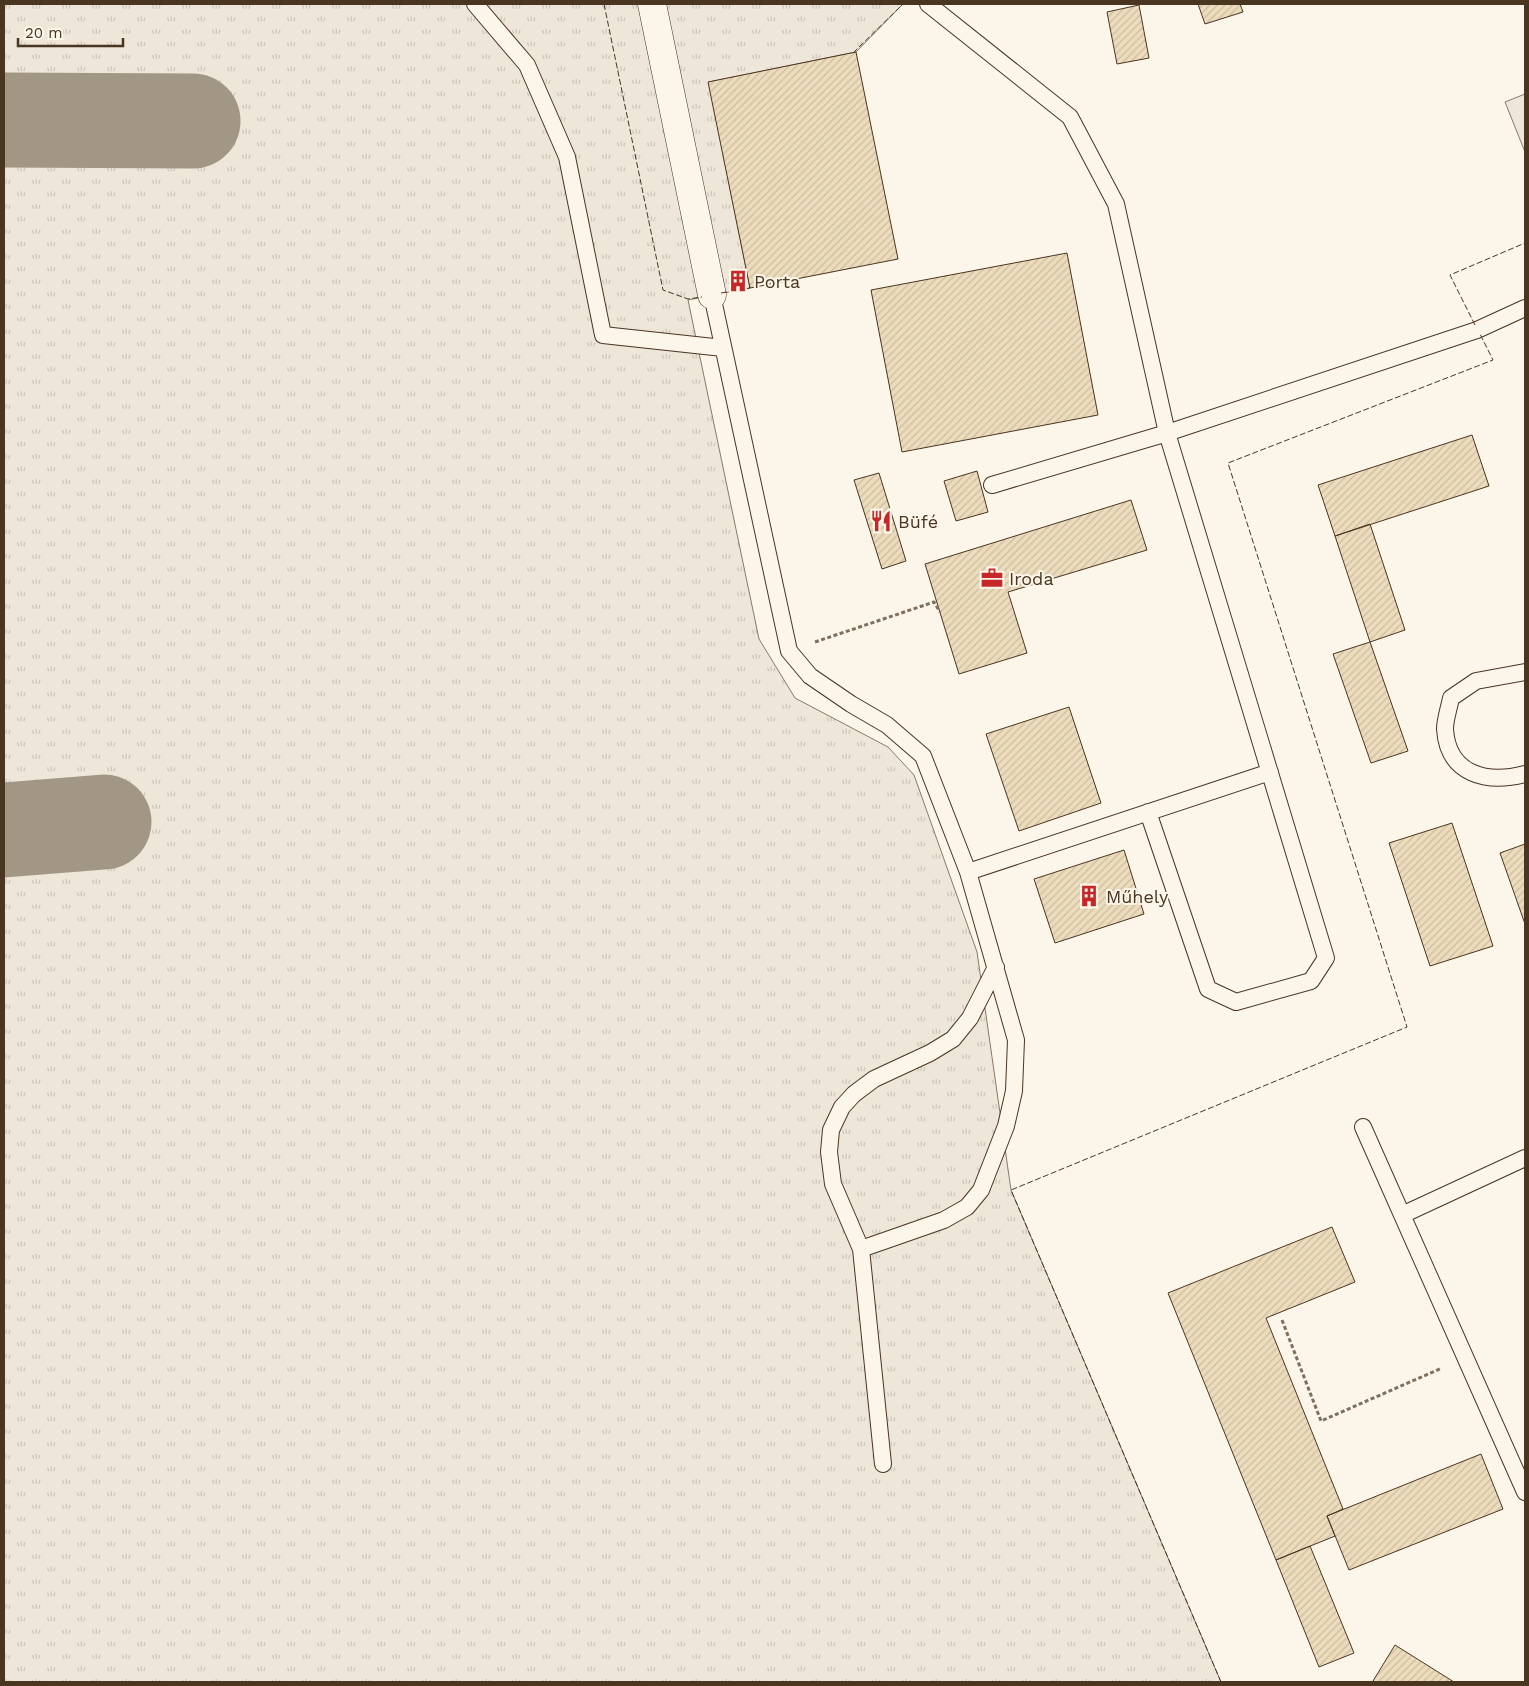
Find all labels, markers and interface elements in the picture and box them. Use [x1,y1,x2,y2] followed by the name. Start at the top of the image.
[18,15,122,47] scale bar
[25,24,63,42] text: 20 m
[725,268,751,294] building icon: Porta
[754,271,800,292] place label: Porta
[868,508,894,534] restaurant icon: Büfé
[898,511,938,532] place label: Büfé
[979,565,1005,591] office icon: Iroda
[1009,568,1054,589] place label: Iroda
[1076,883,1102,909] building icon: Műhely
[1106,886,1169,907] place label: Műhely

